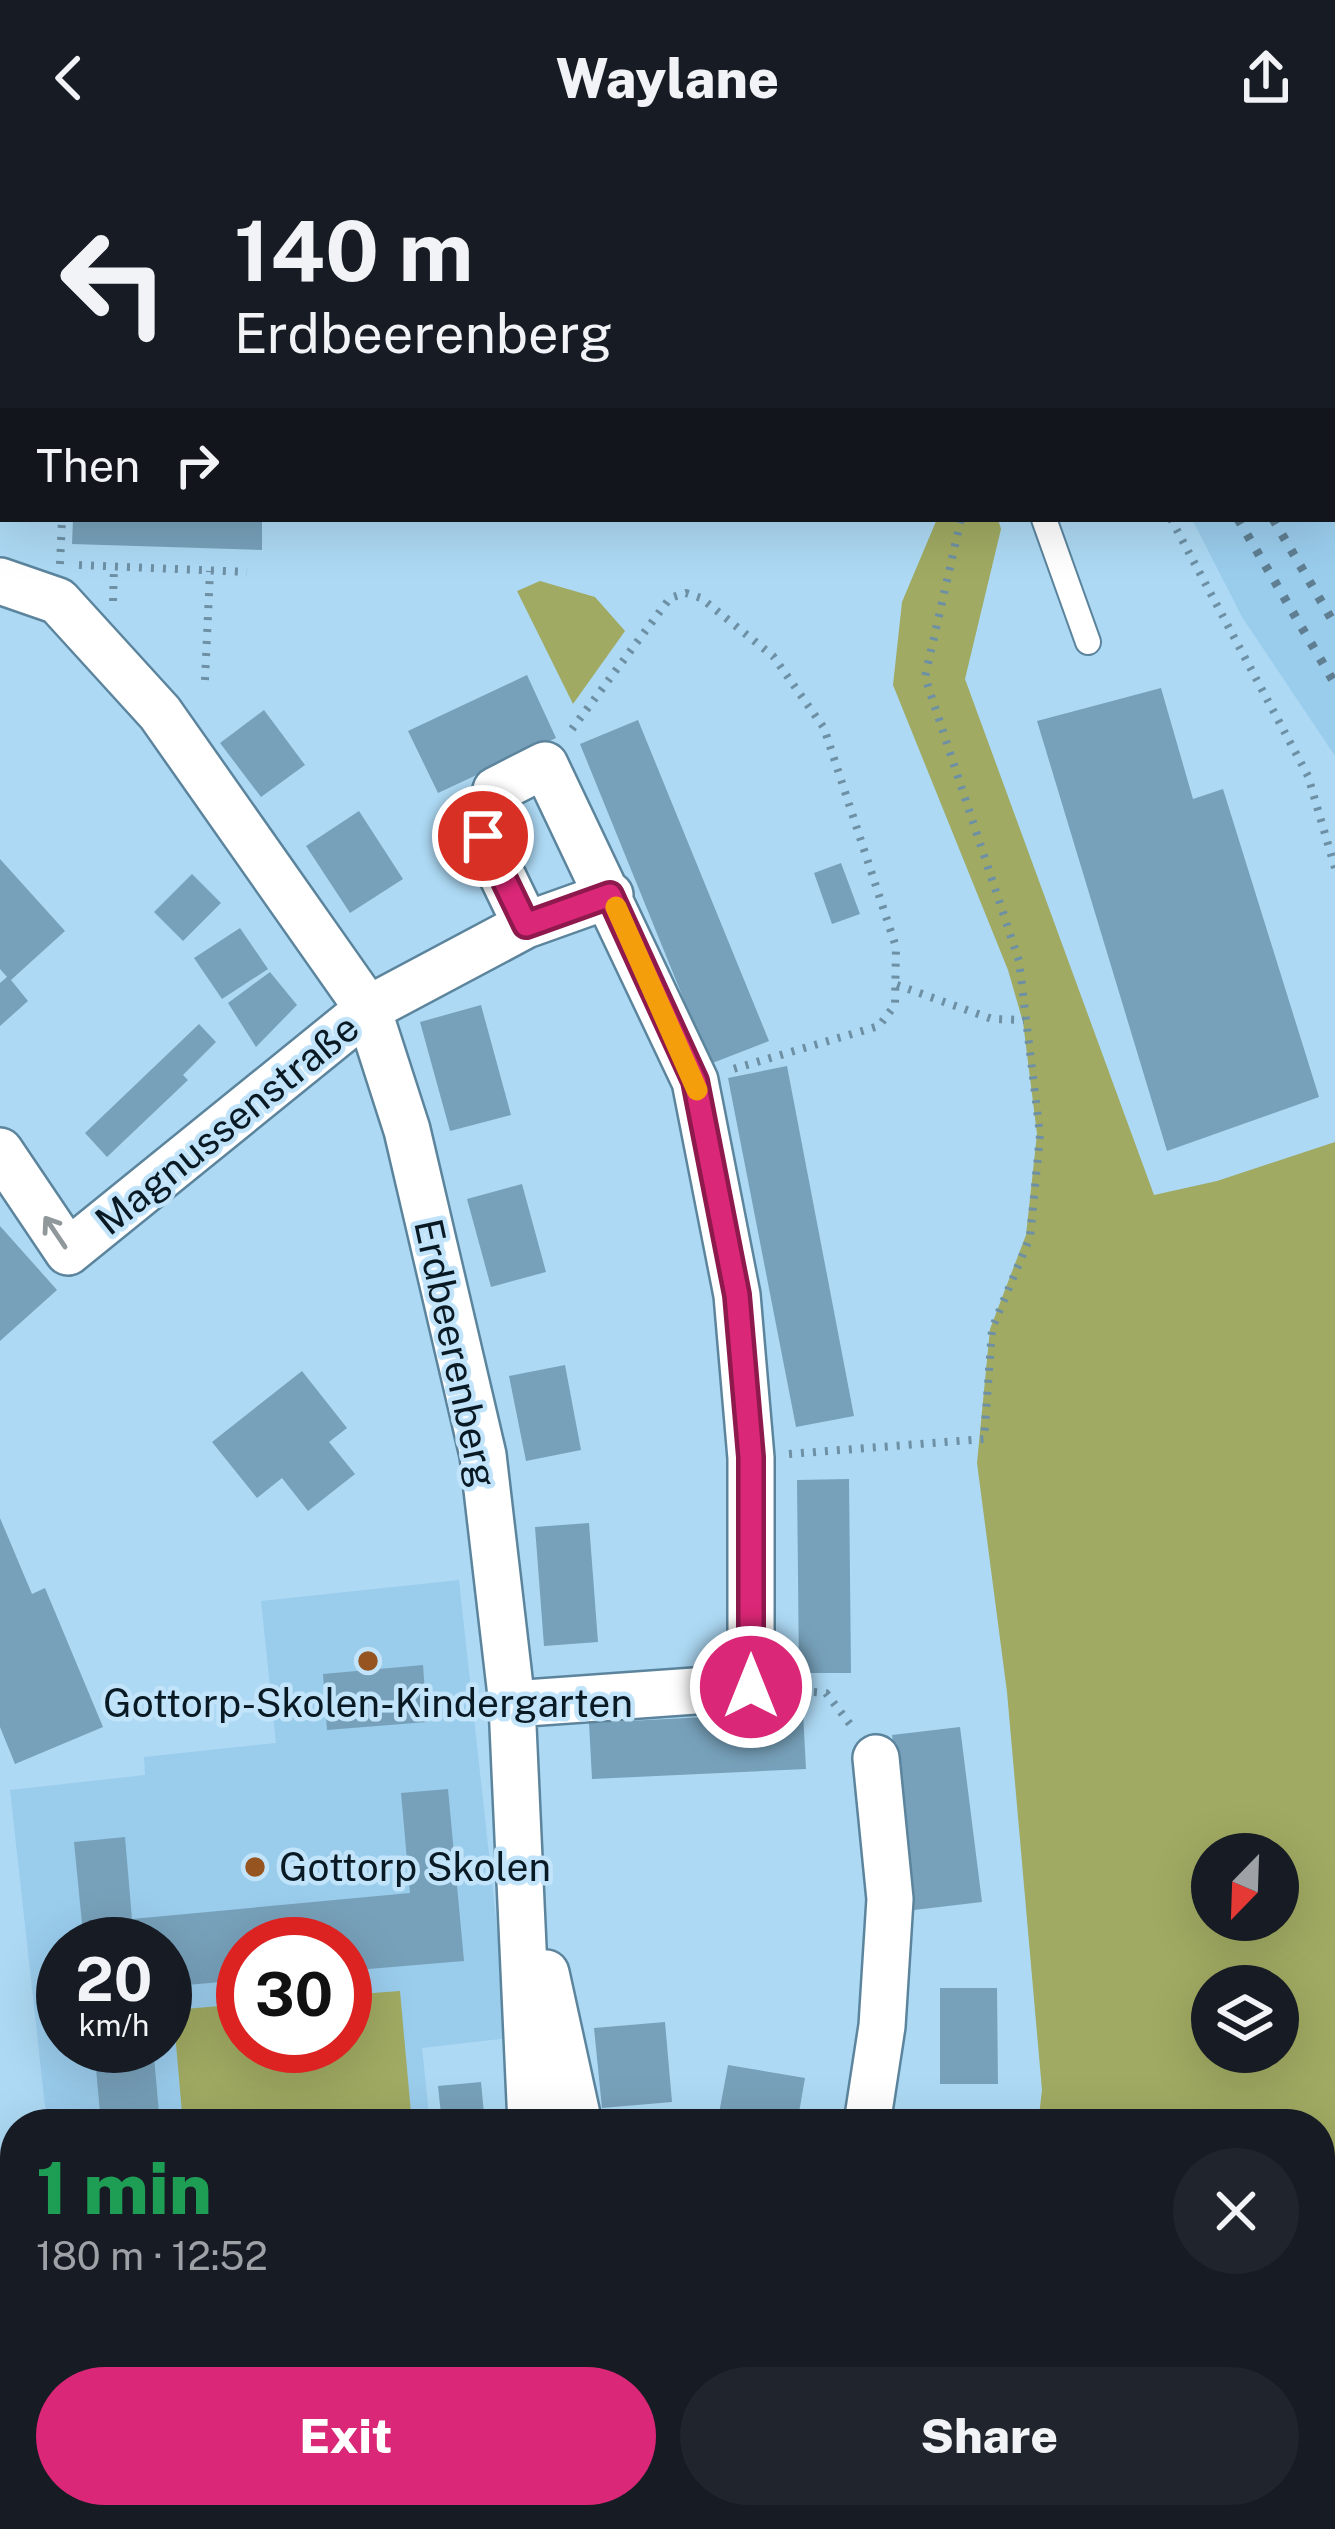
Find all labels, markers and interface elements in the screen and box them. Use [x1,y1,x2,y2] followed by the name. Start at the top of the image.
[36,45,102,111] icon: back
[1233,45,1299,111] icon: share
[556,47,779,110] text: Waylane
[234,201,473,300] text: 140 m
[36,204,192,360] icon: left
[234,302,613,365] text: Erdbeerenberg
[164,432,230,498] icon: right
[36,439,140,492] text: Then
[432,785,534,887] pin
[450,803,516,869] icon: arrive
[86,1004,368,1244] street label: Magnussenstraße
[42,1215,67,1249] one-way arrow
[405,1215,507,1491] street label: Erdbeerenberg
[688,1624,814,1750] position arrow
[355,1648,381,1674] marker: Gottorp-Skolen-Kindergarten
[103,1680,633,1726] place label: Gottorp-Skolen-Kindergarten
[1191,1833,1299,1941] north arrow
[1191,1833,1299,2073] map controls
[279,1844,551,1890] place label: Gottorp Skolen
[242,1854,268,1880] marker: Gottorp Skolen
[216,1917,372,2073] speed limit sign: 30
[76,1944,152,2015] text: 20
[1191,1965,1299,2073] button: layers
[79,2007,149,2043] text: km/h
[36,2146,212,2230] text: 1 min
[1173,2148,1299,2274] button: close
[36,2233,268,2279] text: 180 m · 12:52
[36,2367,656,2505] button: Exit
[680,2367,1299,2505] button: Share

